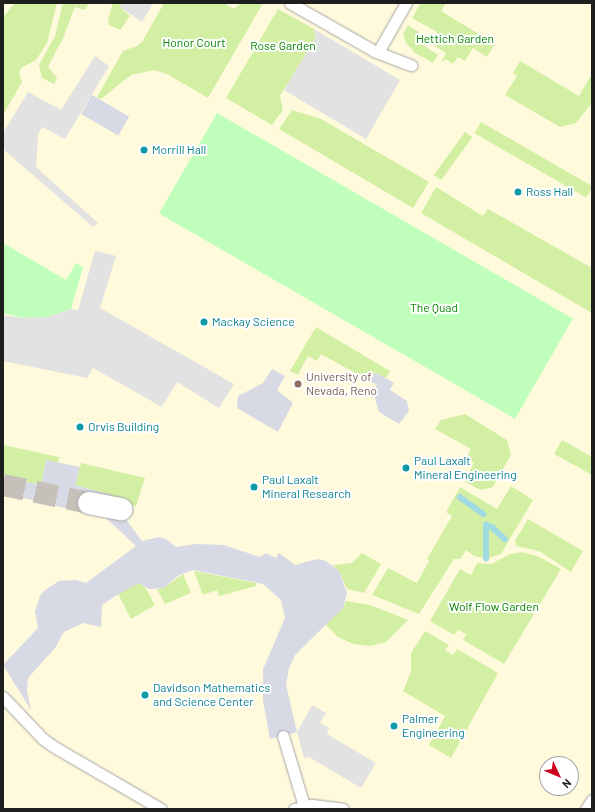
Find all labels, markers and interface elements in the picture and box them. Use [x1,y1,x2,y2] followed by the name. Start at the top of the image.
[416,32,494,46] park label: Hettich Garden
[162,36,226,50] park label: Honor Court
[250,39,316,53] park label: Rose Garden
[152,143,206,157] place label: Morrill Hall
[139,145,149,155] marker: Morrill Hall
[526,185,573,199] place label: Ross Hall
[513,187,523,197] marker: Ross Hall
[410,301,458,315] park label: The Quad
[212,315,295,329] place label: Mackay Science
[199,317,209,327] marker: Mackay Science
[306,370,377,398] place label: University of Nevada, Reno
[293,379,303,389] marker: University of Nevada, Reno
[88,420,159,434] place label: Orvis Building
[75,422,85,432] marker: Orvis Building
[414,454,517,482] place label: Paul Laxalt Mineral Engineering
[401,463,411,473] marker: Paul Laxalt Mineral Engineering
[262,473,351,501] place label: Paul Laxalt Mineral Research
[249,482,259,492] marker: Paul Laxalt Mineral Research
[449,600,539,614] park label: Wolf Flow Garden
[153,681,270,709] place label: Davidson Mathematics and Science Center
[140,690,150,700] marker: Davidson Mathematics and Science Center
[402,712,465,740] place label: Palmer Engineering
[389,721,399,731] marker: Palmer Engineering
[539,756,579,796] north arrow
[560,777,574,791] text: N

